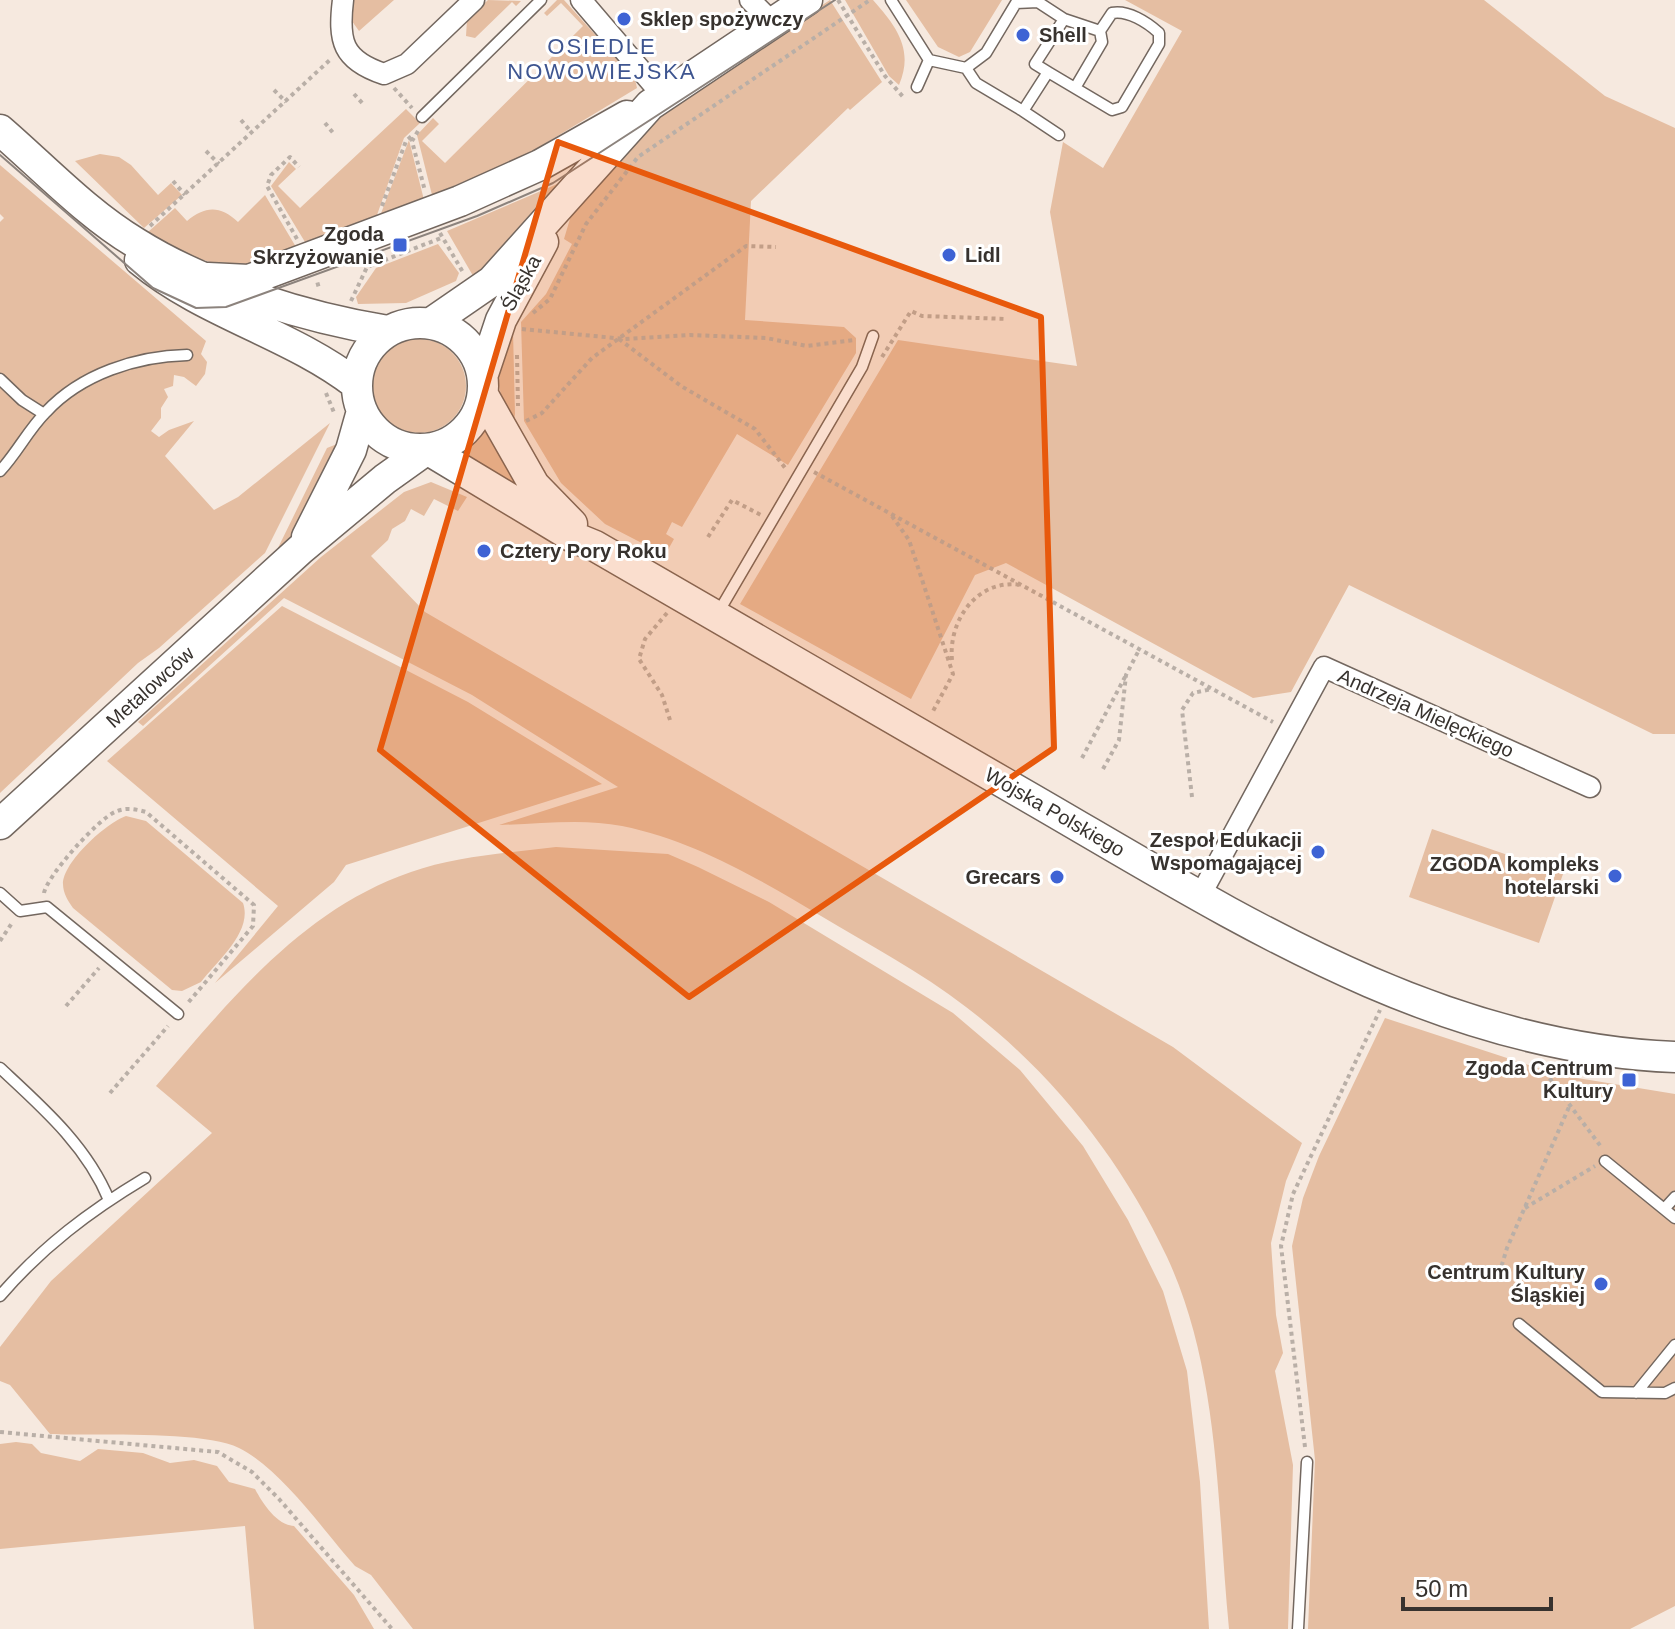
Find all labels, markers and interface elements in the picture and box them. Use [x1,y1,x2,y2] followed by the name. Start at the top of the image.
[640,8,804,30] place label: Sklep spożywczy
[615,10,633,28] marker: Sklep spożywczy
[1039,24,1087,46] place label: Shell
[1014,26,1032,44] marker: Shell
[507,34,697,84] district label: OSIEDLE NOWOWIEJSKA
[253,223,385,268] place label: Zgoda Skrzyżowanie
[391,236,409,254] marker: Zgoda Skrzyżowanie
[965,244,1001,266] place label: Lidl
[940,246,958,264] marker: Lidl
[496,250,546,315] street label: Śląska
[500,540,667,562] place label: Cztery Pory Roku
[475,542,493,560] marker: Cztery Pory Roku
[102,642,199,732] street label: Metalowców
[1335,664,1517,762] street label: Andrzeja Mielęckiego
[981,763,1129,861] street label: Wojska Polskiego
[1150,829,1302,874] place label: Zespoł Edukacji Wspomagającej
[1309,843,1327,861] marker: Zespoł Edukacji Wspomagającej
[1430,853,1599,898] place label: ZGODA kompleks hotelarski
[965,866,1041,888] place label: Grecars
[1606,867,1624,885] marker: ZGODA kompleks hotelarski
[1048,868,1066,886] marker: Grecars
[1465,1057,1614,1102] place label: Zgoda Centrum Kultury
[1620,1071,1638,1089] marker: Zgoda Centrum Kultury
[1427,1261,1586,1306] place label: Centrum Kultury Śląskiej
[1592,1275,1610,1293] marker: Centrum Kultury Śląskiej
[1403,1561,1551,1611] scale bar
[1415,1575,1468,1602] text: 50 m

